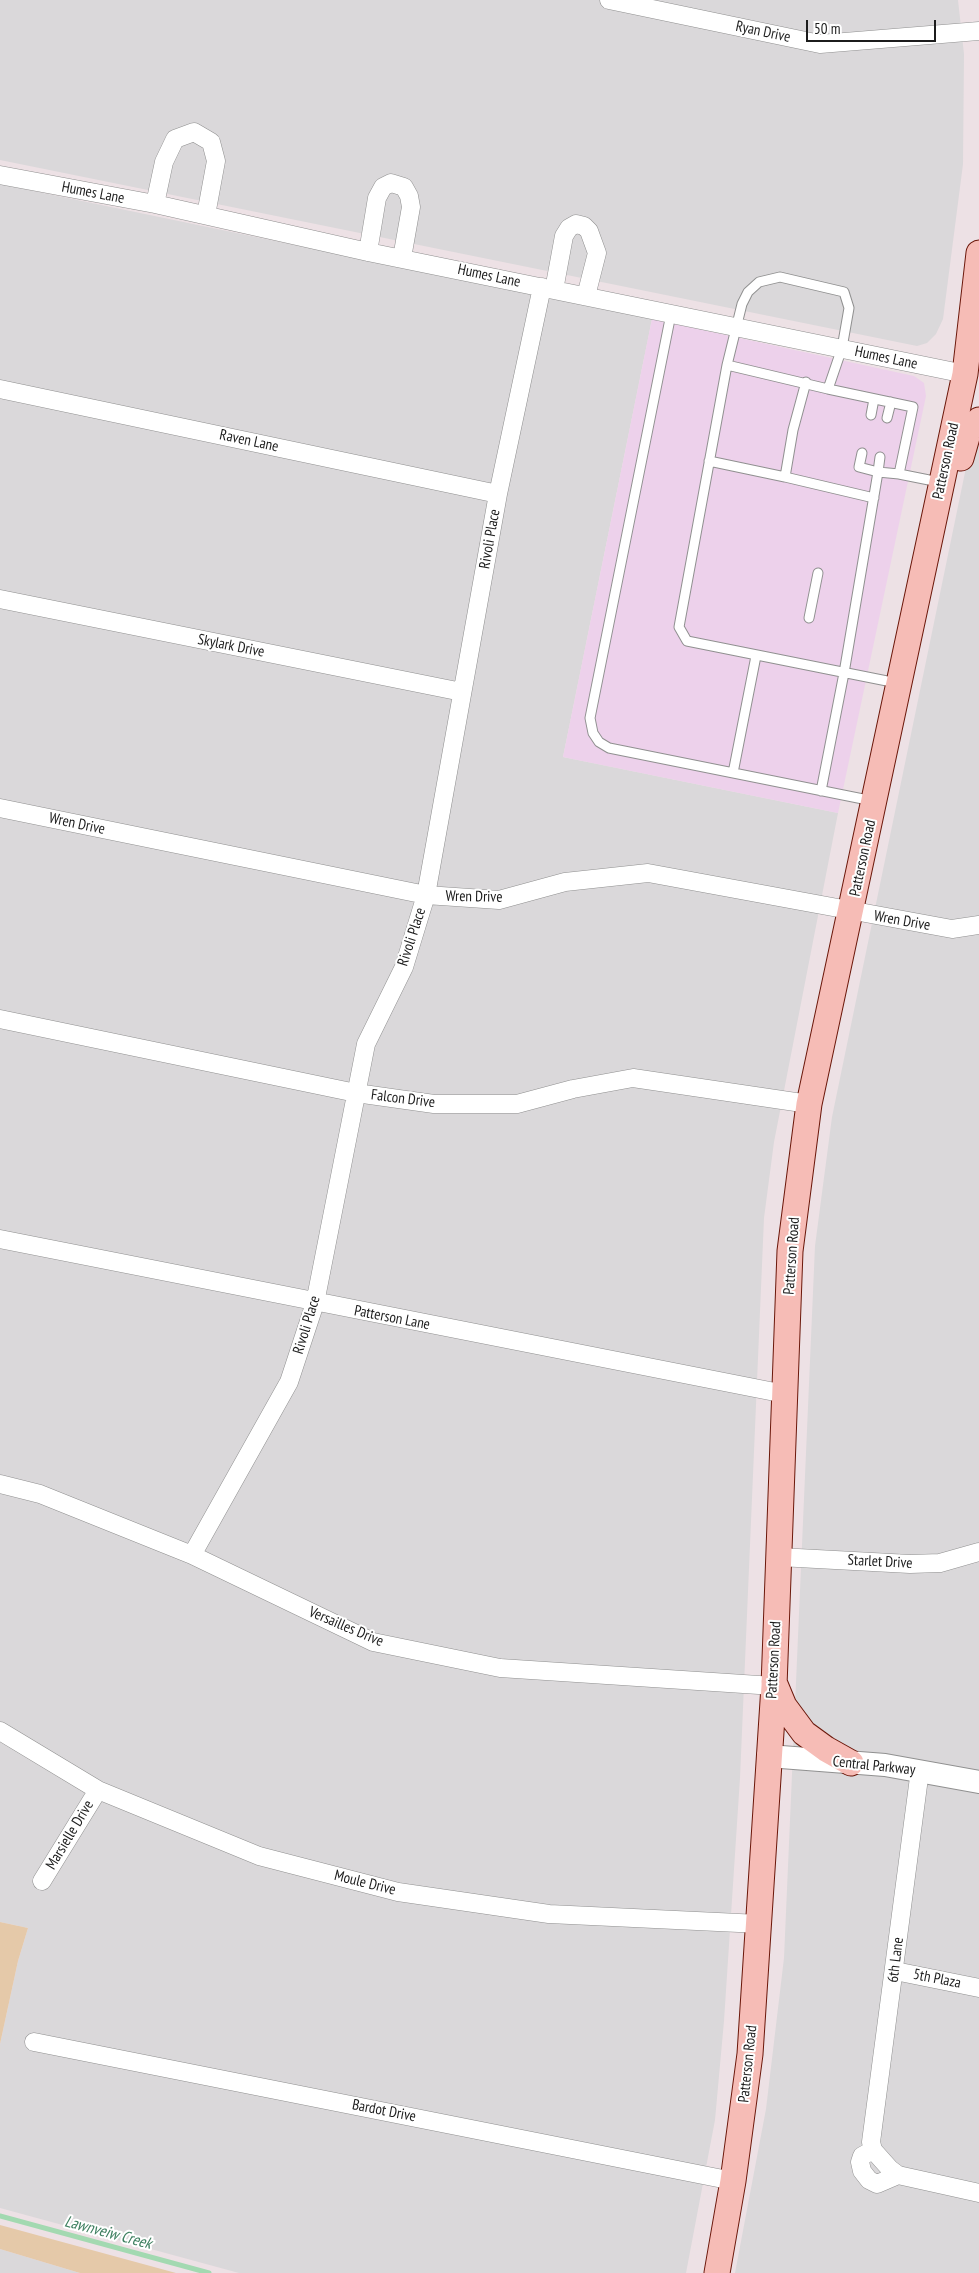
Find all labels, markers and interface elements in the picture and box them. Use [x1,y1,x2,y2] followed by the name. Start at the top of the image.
[809,10,939,42] scale bar
[734,17,792,47] street label: Ryan Drive
[814,19,840,38] text: 50 m
[60,178,126,208] street label: Humes Lane
[456,261,522,291] street label: Humes Lane
[853,343,919,373] street label: Humes Lane
[929,421,963,501] street label: Patterson Road
[218,426,280,456] street label: Raven Lane
[476,508,504,570] street label: Rivoli Place
[196,631,266,661] street label: Skylark Drive
[47,809,107,839] street label: Wren Drive
[846,818,880,898] street label: Patterson Road
[445,888,503,906] street label: Wren Drive
[394,906,430,968] street label: Rivoli Place
[872,907,932,935] street label: Wren Drive
[370,1086,436,1112] street label: Falcon Drive
[780,1217,804,1295] street label: Patterson Road
[290,1294,324,1356] street label: Rivoli Place
[353,1302,431,1334] street label: Patterson Lane
[847,1551,913,1573] street label: Starlet Drive
[306,1603,386,1651] street label: Versailles Drive
[763,1621,785,1699] street label: Patterson Road
[832,1753,916,1779] street label: Central Parkway
[42,1797,98,1873] street label: Marsielle Drive
[332,1867,398,1899] street label: Moule Drive
[884,1936,908,1984] street label: 6th Lane
[912,1966,962,1992] street label: 5th Plaza
[735,2024,761,2104] street label: Patterson Road
[351,2096,417,2126] street label: Bardot Drive
[62,2212,154,2254] water label: Lawnveiw Creek

